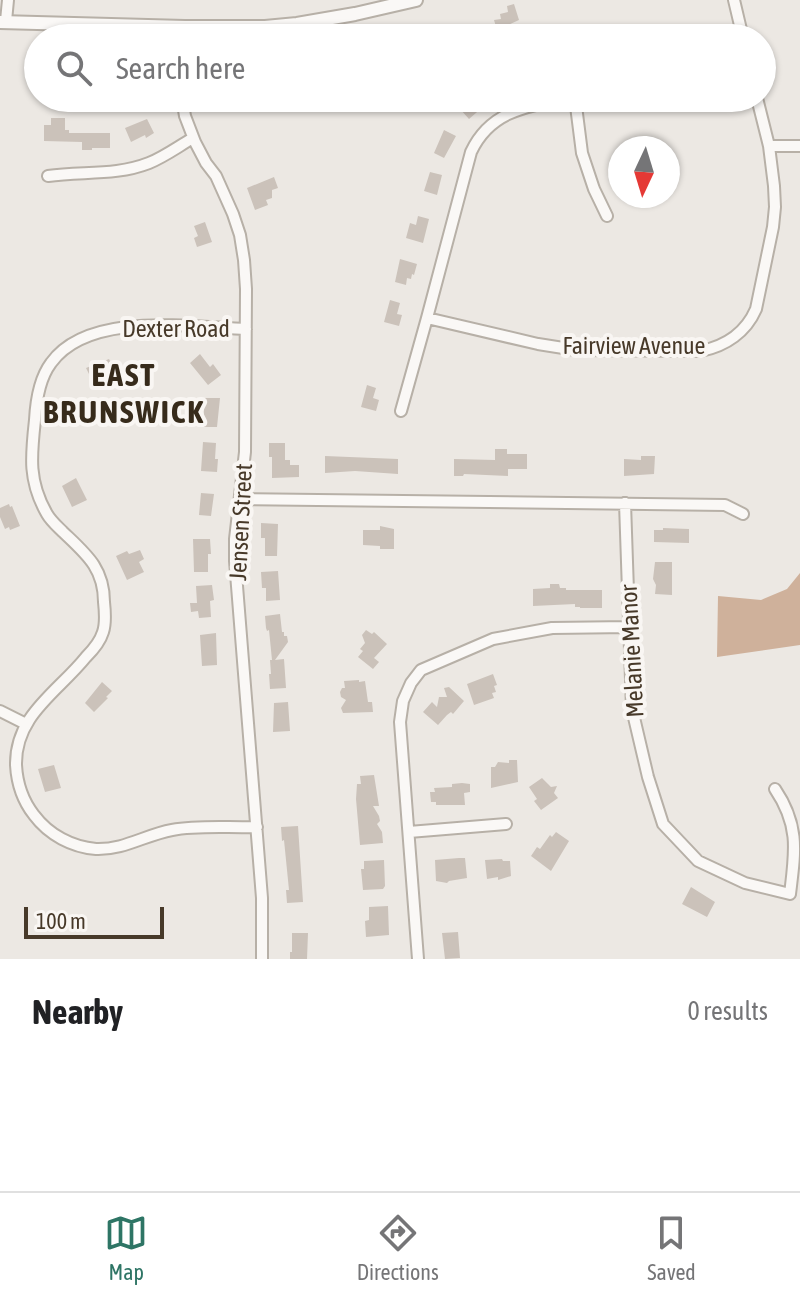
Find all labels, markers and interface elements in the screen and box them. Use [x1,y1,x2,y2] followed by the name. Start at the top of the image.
[24,24,776,112] search box
[52,46,96,90] icon: search
[116,51,245,85] text: Search here
[608,136,680,208] north arrow
[122,315,230,342] street label: Dexter Road
[562,332,706,359] street label: Fairview Avenue
[43,356,205,430] district label: EAST BRUNSWICK
[224,463,257,581] street label: Jensen Street
[614,583,648,718] street label: Melanie Manor
[24,903,164,939] scale bar
[36,908,86,934] text: 100 m
[32,992,123,1031] text: Nearby
[687,996,768,1026] text: 0 results
[104,1211,148,1285] tab: Map
[357,1211,439,1285] tab: Directions
[647,1211,696,1285] tab: Saved

